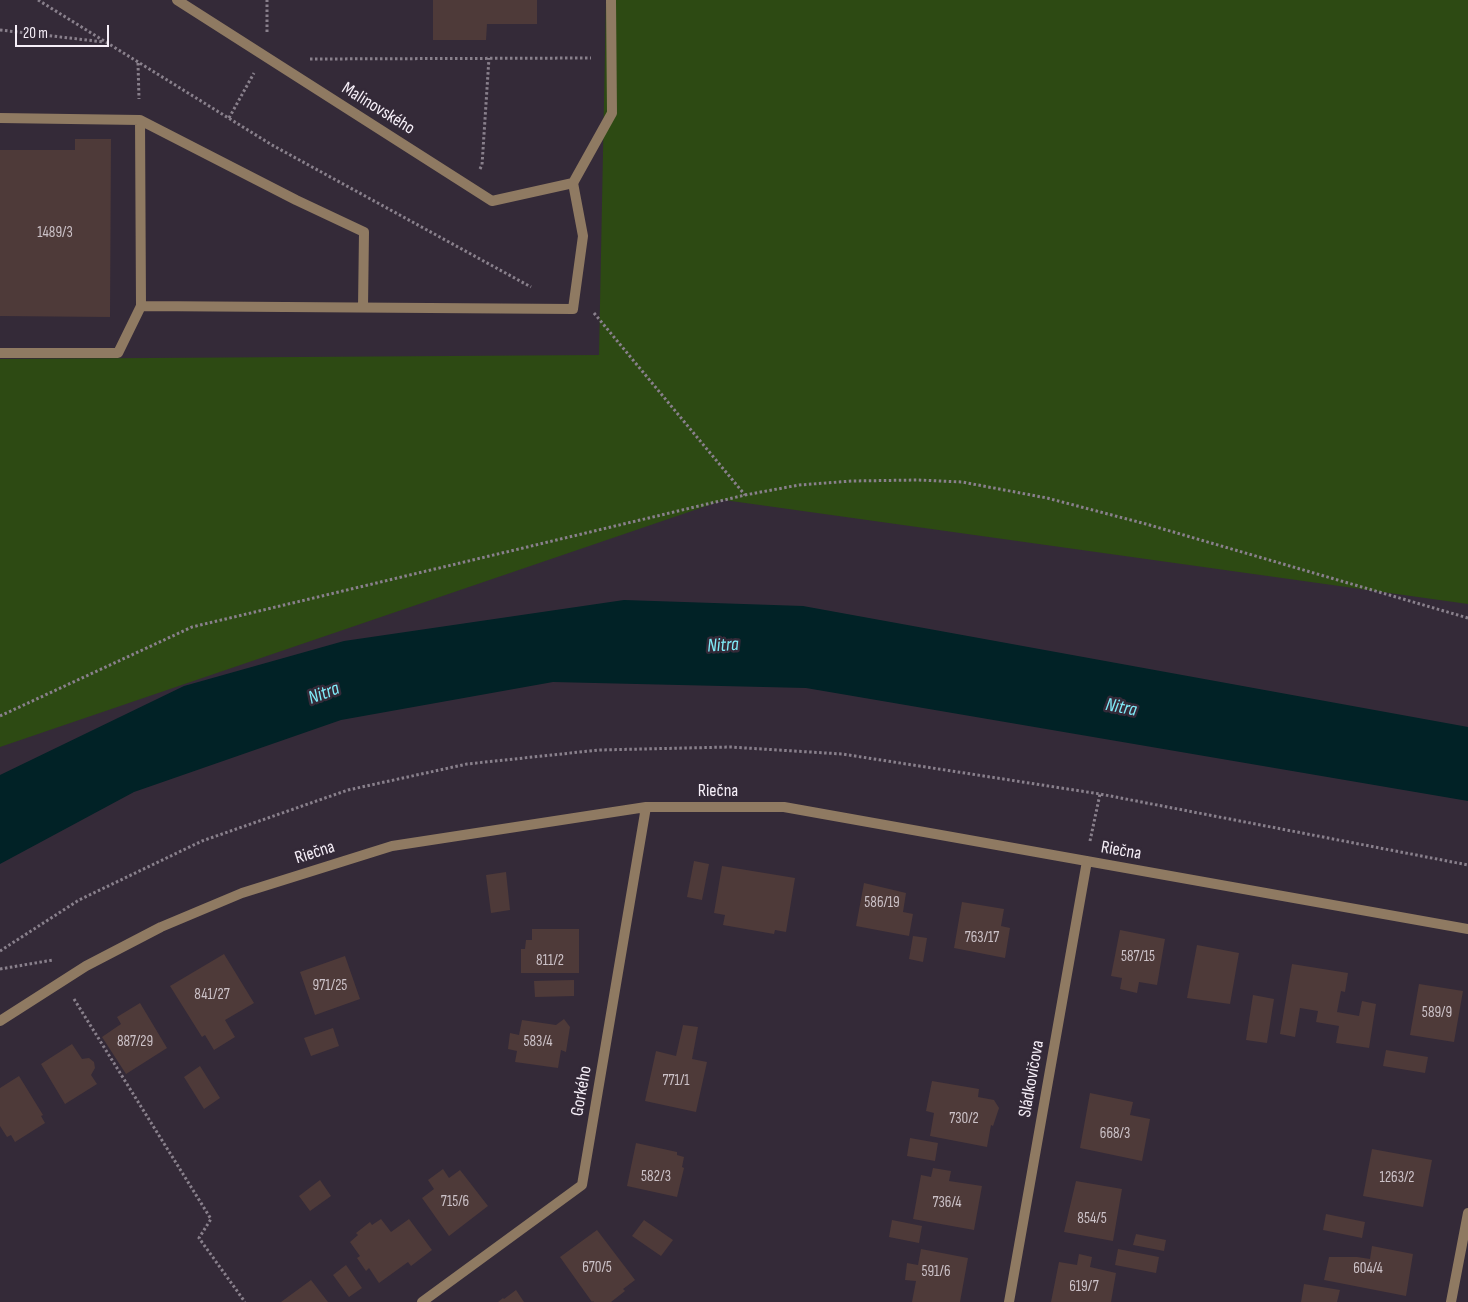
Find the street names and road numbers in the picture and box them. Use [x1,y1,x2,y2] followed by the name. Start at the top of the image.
[337,78,419,140] street label: Malinovského
[698,780,738,802] street label: Riečna
[292,836,338,870] street label: Riečna
[1099,837,1143,865] street label: Riečna
[1015,1039,1049,1119] street label: Sládkovičova
[567,1064,597,1118] street label: Gorkého

